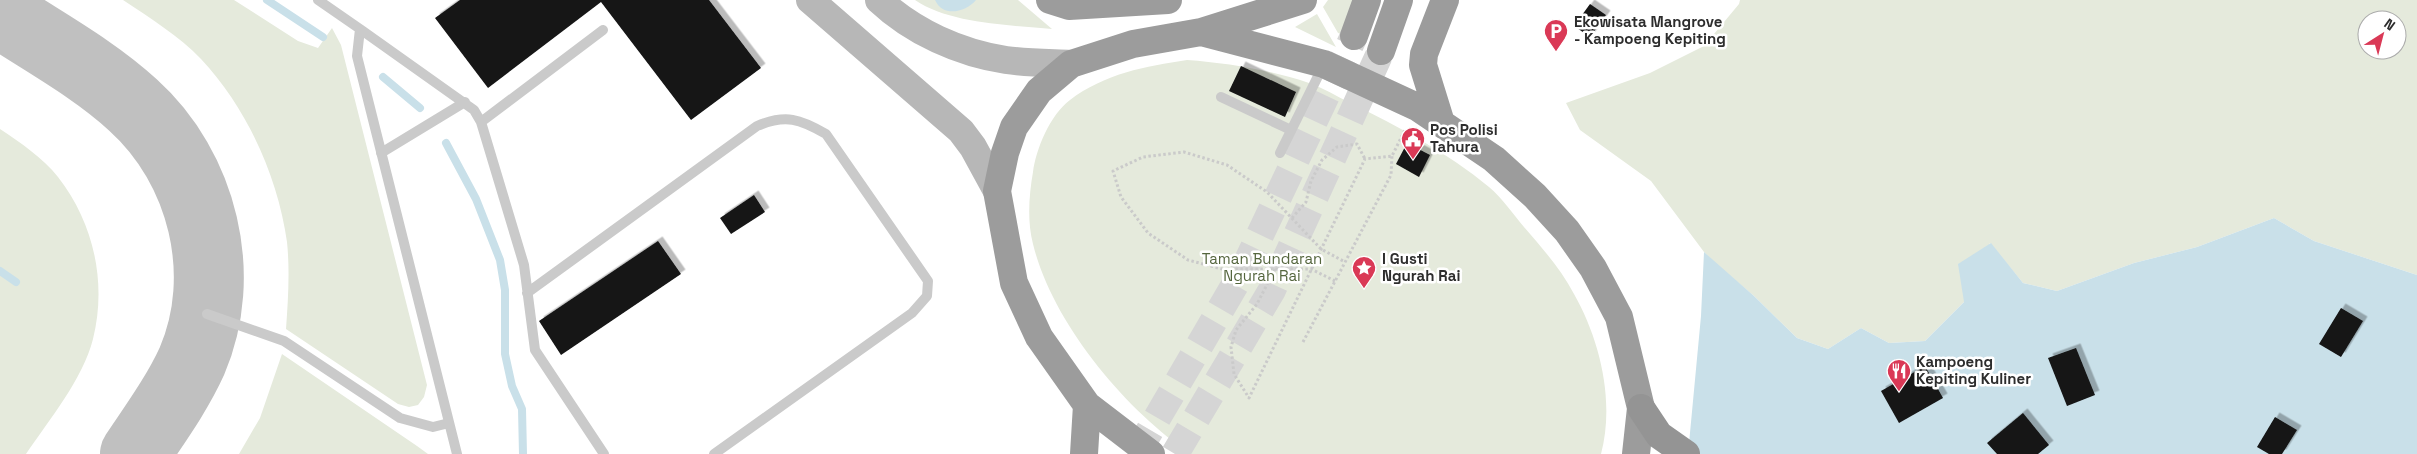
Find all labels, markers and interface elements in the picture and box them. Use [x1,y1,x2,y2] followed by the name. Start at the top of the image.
[2357,10,2407,60] north arrow
[1574,12,1726,48] place label: Ekowisata Mangrove - Kampoeng Kepiting
[2381,14,2399,35] text: N
[1543,18,1569,52] parking icon: Ekowisata Mangrove - Kampoeng Kepiting
[1430,120,1498,156] place label: Pos Polisi Tahura
[1400,126,1426,160] public building icon: Pos Polisi Tahura
[1202,249,1322,285] park label: Taman Bundaran Ngurah Rai
[1382,249,1460,285] place label: I Gusti Ngurah Rai
[1351,255,1377,289] place icon: I Gusti Ngurah Rai
[1916,352,2031,388] place label: Kampoeng Kepiting Kuliner
[1886,358,1912,392] restaurant icon: Kampoeng Kepiting Kuliner

